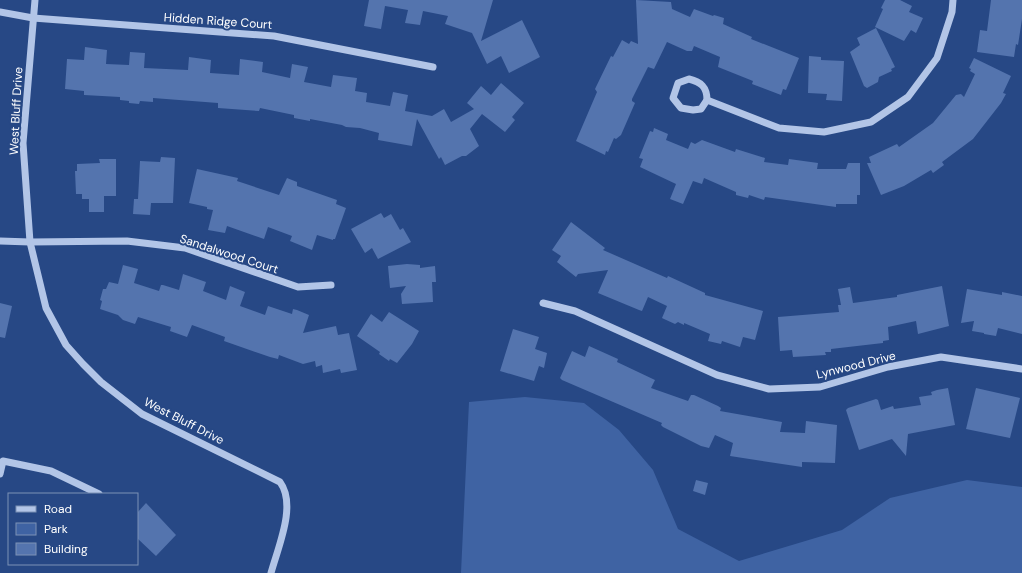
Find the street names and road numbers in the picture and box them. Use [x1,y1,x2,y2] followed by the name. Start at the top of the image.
[163,9,273,33] street label: Hidden Ridge Court
[6,66,26,155] street label: West Bluff Drive
[178,231,281,278] street label: Sandalwood Court
[815,347,898,383] street label: Lynwood Drive
[141,394,227,448] street label: West Bluff Drive

